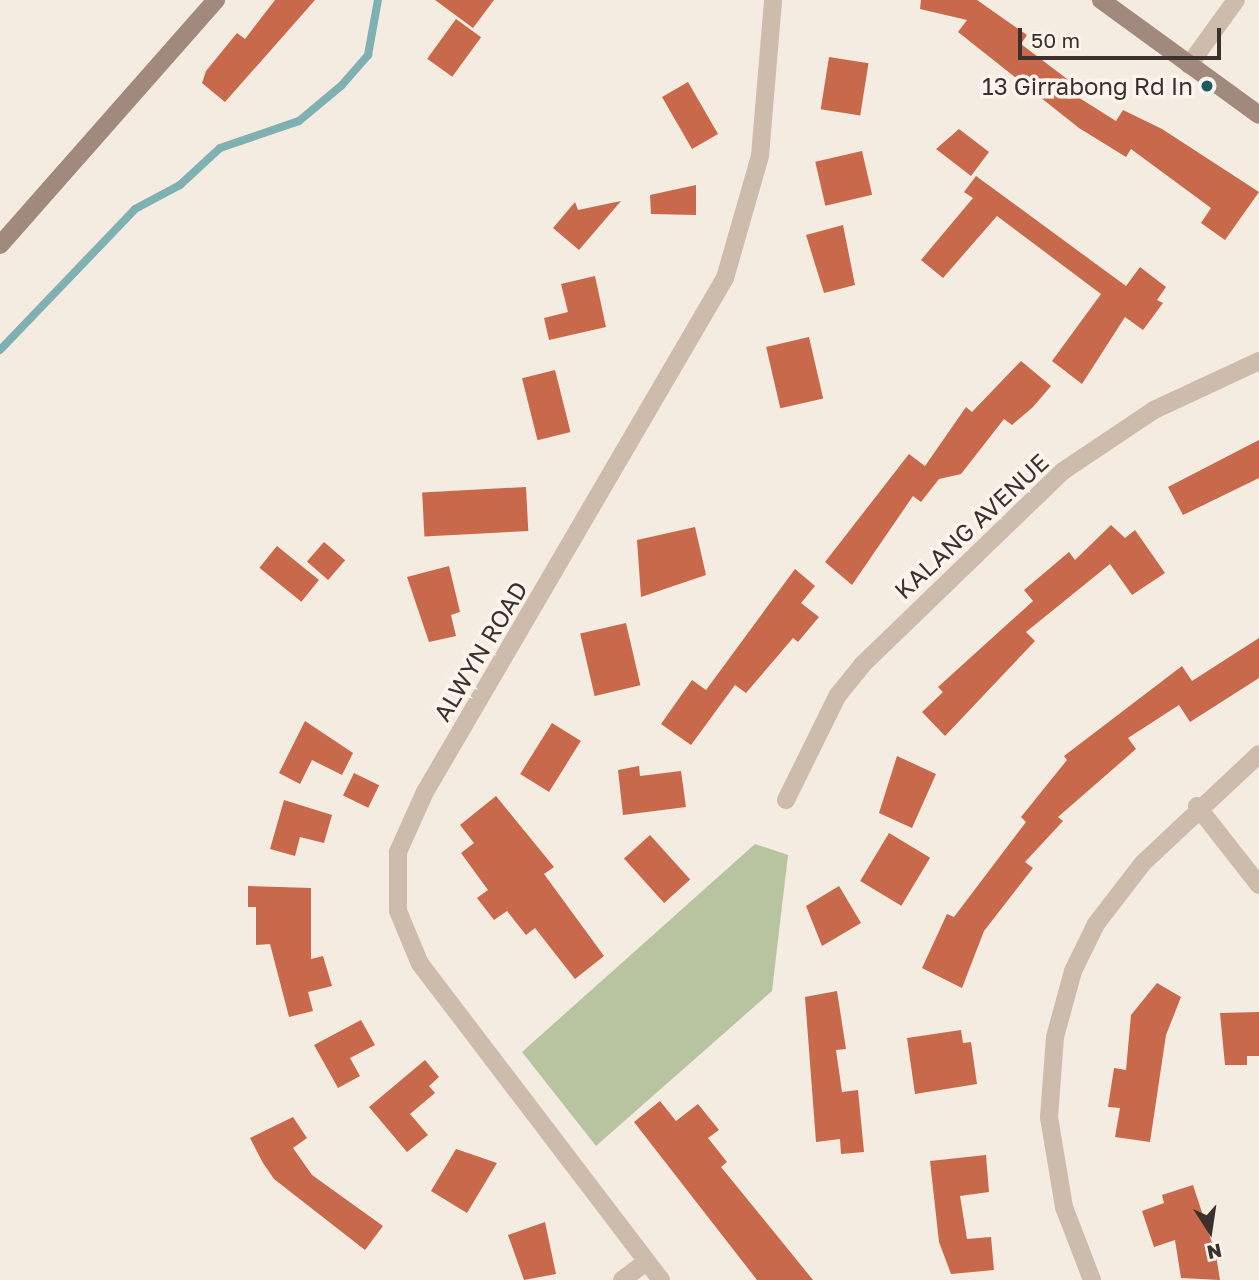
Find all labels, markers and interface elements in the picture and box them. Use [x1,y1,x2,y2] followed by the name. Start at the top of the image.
[1021,14,1224,58] scale bar
[1031,27,1080,53] text: 50 m
[982,72,1193,100] place label: 13 Girrabong Rd In
[1199,78,1215,94] marker: 13 Girrabong Rd In
[888,447,1054,605] street label: KALANG AVENUE
[427,576,533,726] street label: ALWYN ROAD
[1175,1196,1245,1266] north arrow
[1205,1239,1224,1265] text: N

